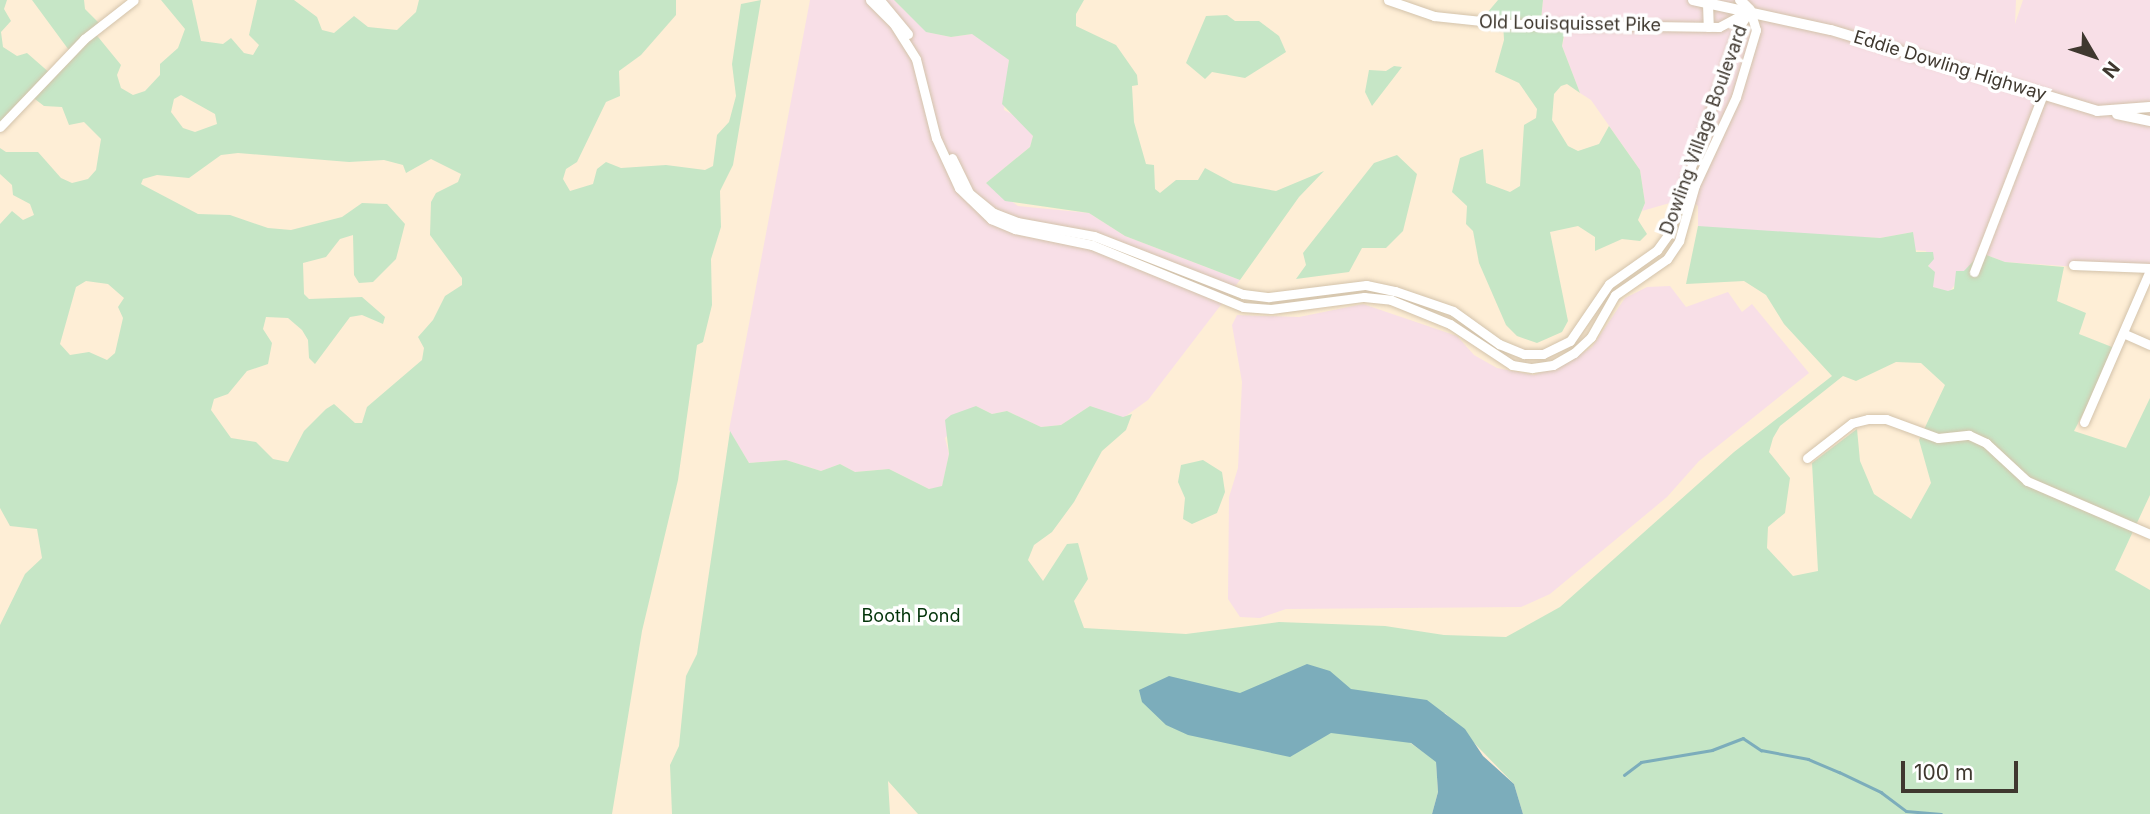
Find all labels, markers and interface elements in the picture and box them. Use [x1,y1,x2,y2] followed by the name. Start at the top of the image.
[1479,12,1661,36] street label: Old Louisquisset Pike
[2059,21,2129,91] north arrow
[1656,22,1752,238] street label: Dowling Village Boulevard
[1851,26,2049,106] street label: Eddie Dowling Highway
[2097,57,2124,82] text: N
[862,605,960,627] park label: Booth Pond
[1905,748,2022,792] scale bar
[1914,760,1973,785] text: 100 m

